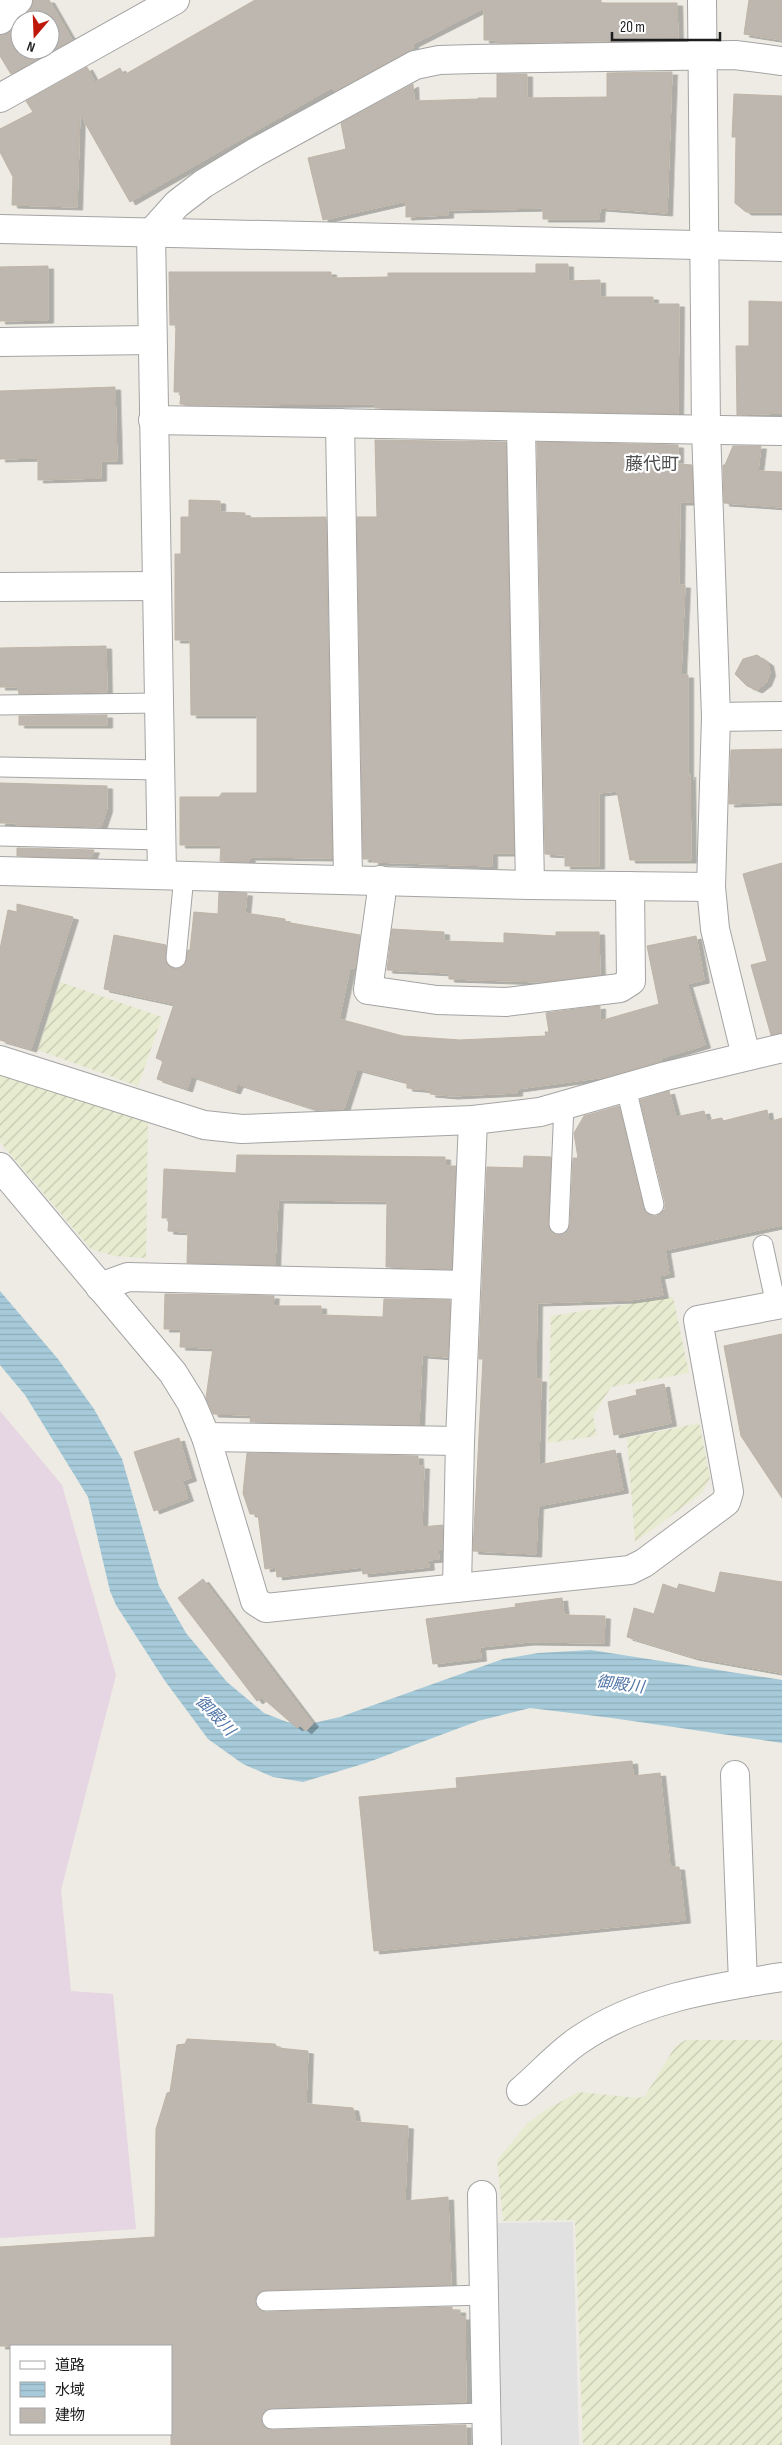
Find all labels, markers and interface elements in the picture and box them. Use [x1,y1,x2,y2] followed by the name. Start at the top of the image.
[10,10,60,60] north arrow
[612,10,720,42] scale bar
[620,18,645,37] text: 20 m
[25,38,37,56] text: N
[625,454,679,475] district label: 藤代町
[595,1673,647,1698] water label: 御殿川
[191,1692,240,1741] water label: 御殿川
[10,2345,172,2435] legend
[55,2356,85,2375] text: 道路
[55,2381,85,2400] text: 水域
[55,2406,85,2425] text: 建物

